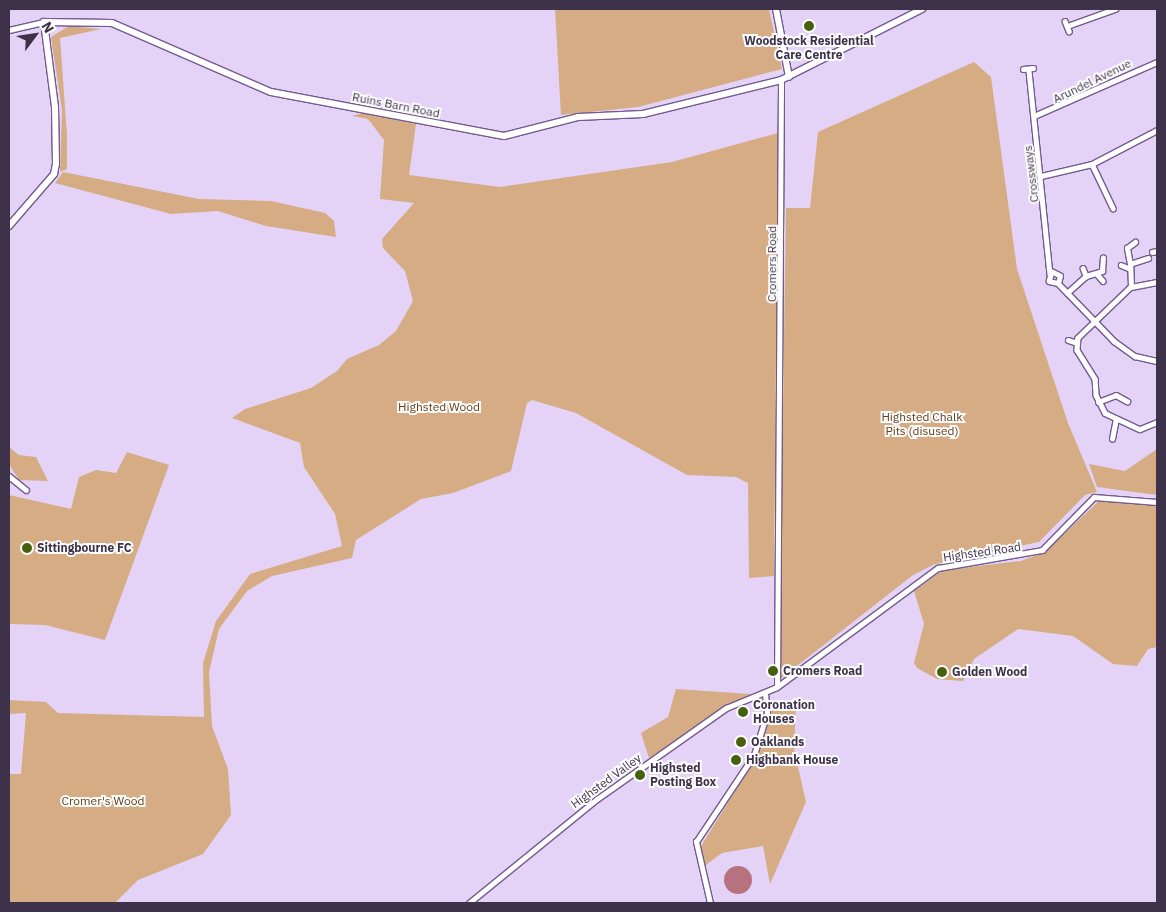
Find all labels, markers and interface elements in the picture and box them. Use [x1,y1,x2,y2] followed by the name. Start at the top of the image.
[10,10,60,60] north arrow
[38,18,58,36] text: N
[803,20,815,32] marker: Woodstock Residential Care Centre
[744,34,874,62] place label: Woodstock Residential Care Centre
[1050,56,1134,106] street label: Arundel Avenue
[351,89,441,121] street label: Ruins Barn Road
[1020,145,1042,203] street label: Crossways
[765,226,779,302] street label: Cromers Road
[398,400,480,414] park label: Highsted Wood
[881,410,963,438] park label: Highsted Chalk Pits (disused)
[942,539,1022,565] street label: Highsted Road
[37,541,132,555] place label: Sittingbourne FC
[21,542,33,554] marker: Sittingbourne FC
[783,664,862,678] place label: Cromers Road
[767,665,779,677] marker: Cromers Road
[952,665,1027,679] place label: Golden Wood
[936,666,948,678] marker: Golden Wood
[753,698,815,726] place label: Coronation Houses
[737,706,749,718] marker: Coronation Houses
[751,735,804,749] place label: Oaklands
[735,736,747,748] marker: Oaklands
[568,751,644,811] street label: Highsted Valley
[746,753,838,767] place label: Highbank House
[730,754,742,766] marker: Highbank House
[650,761,716,789] place label: Highsted Posting Box
[634,769,646,781] marker: Highsted Posting Box
[62,794,144,808] park label: Cromer's Wood

